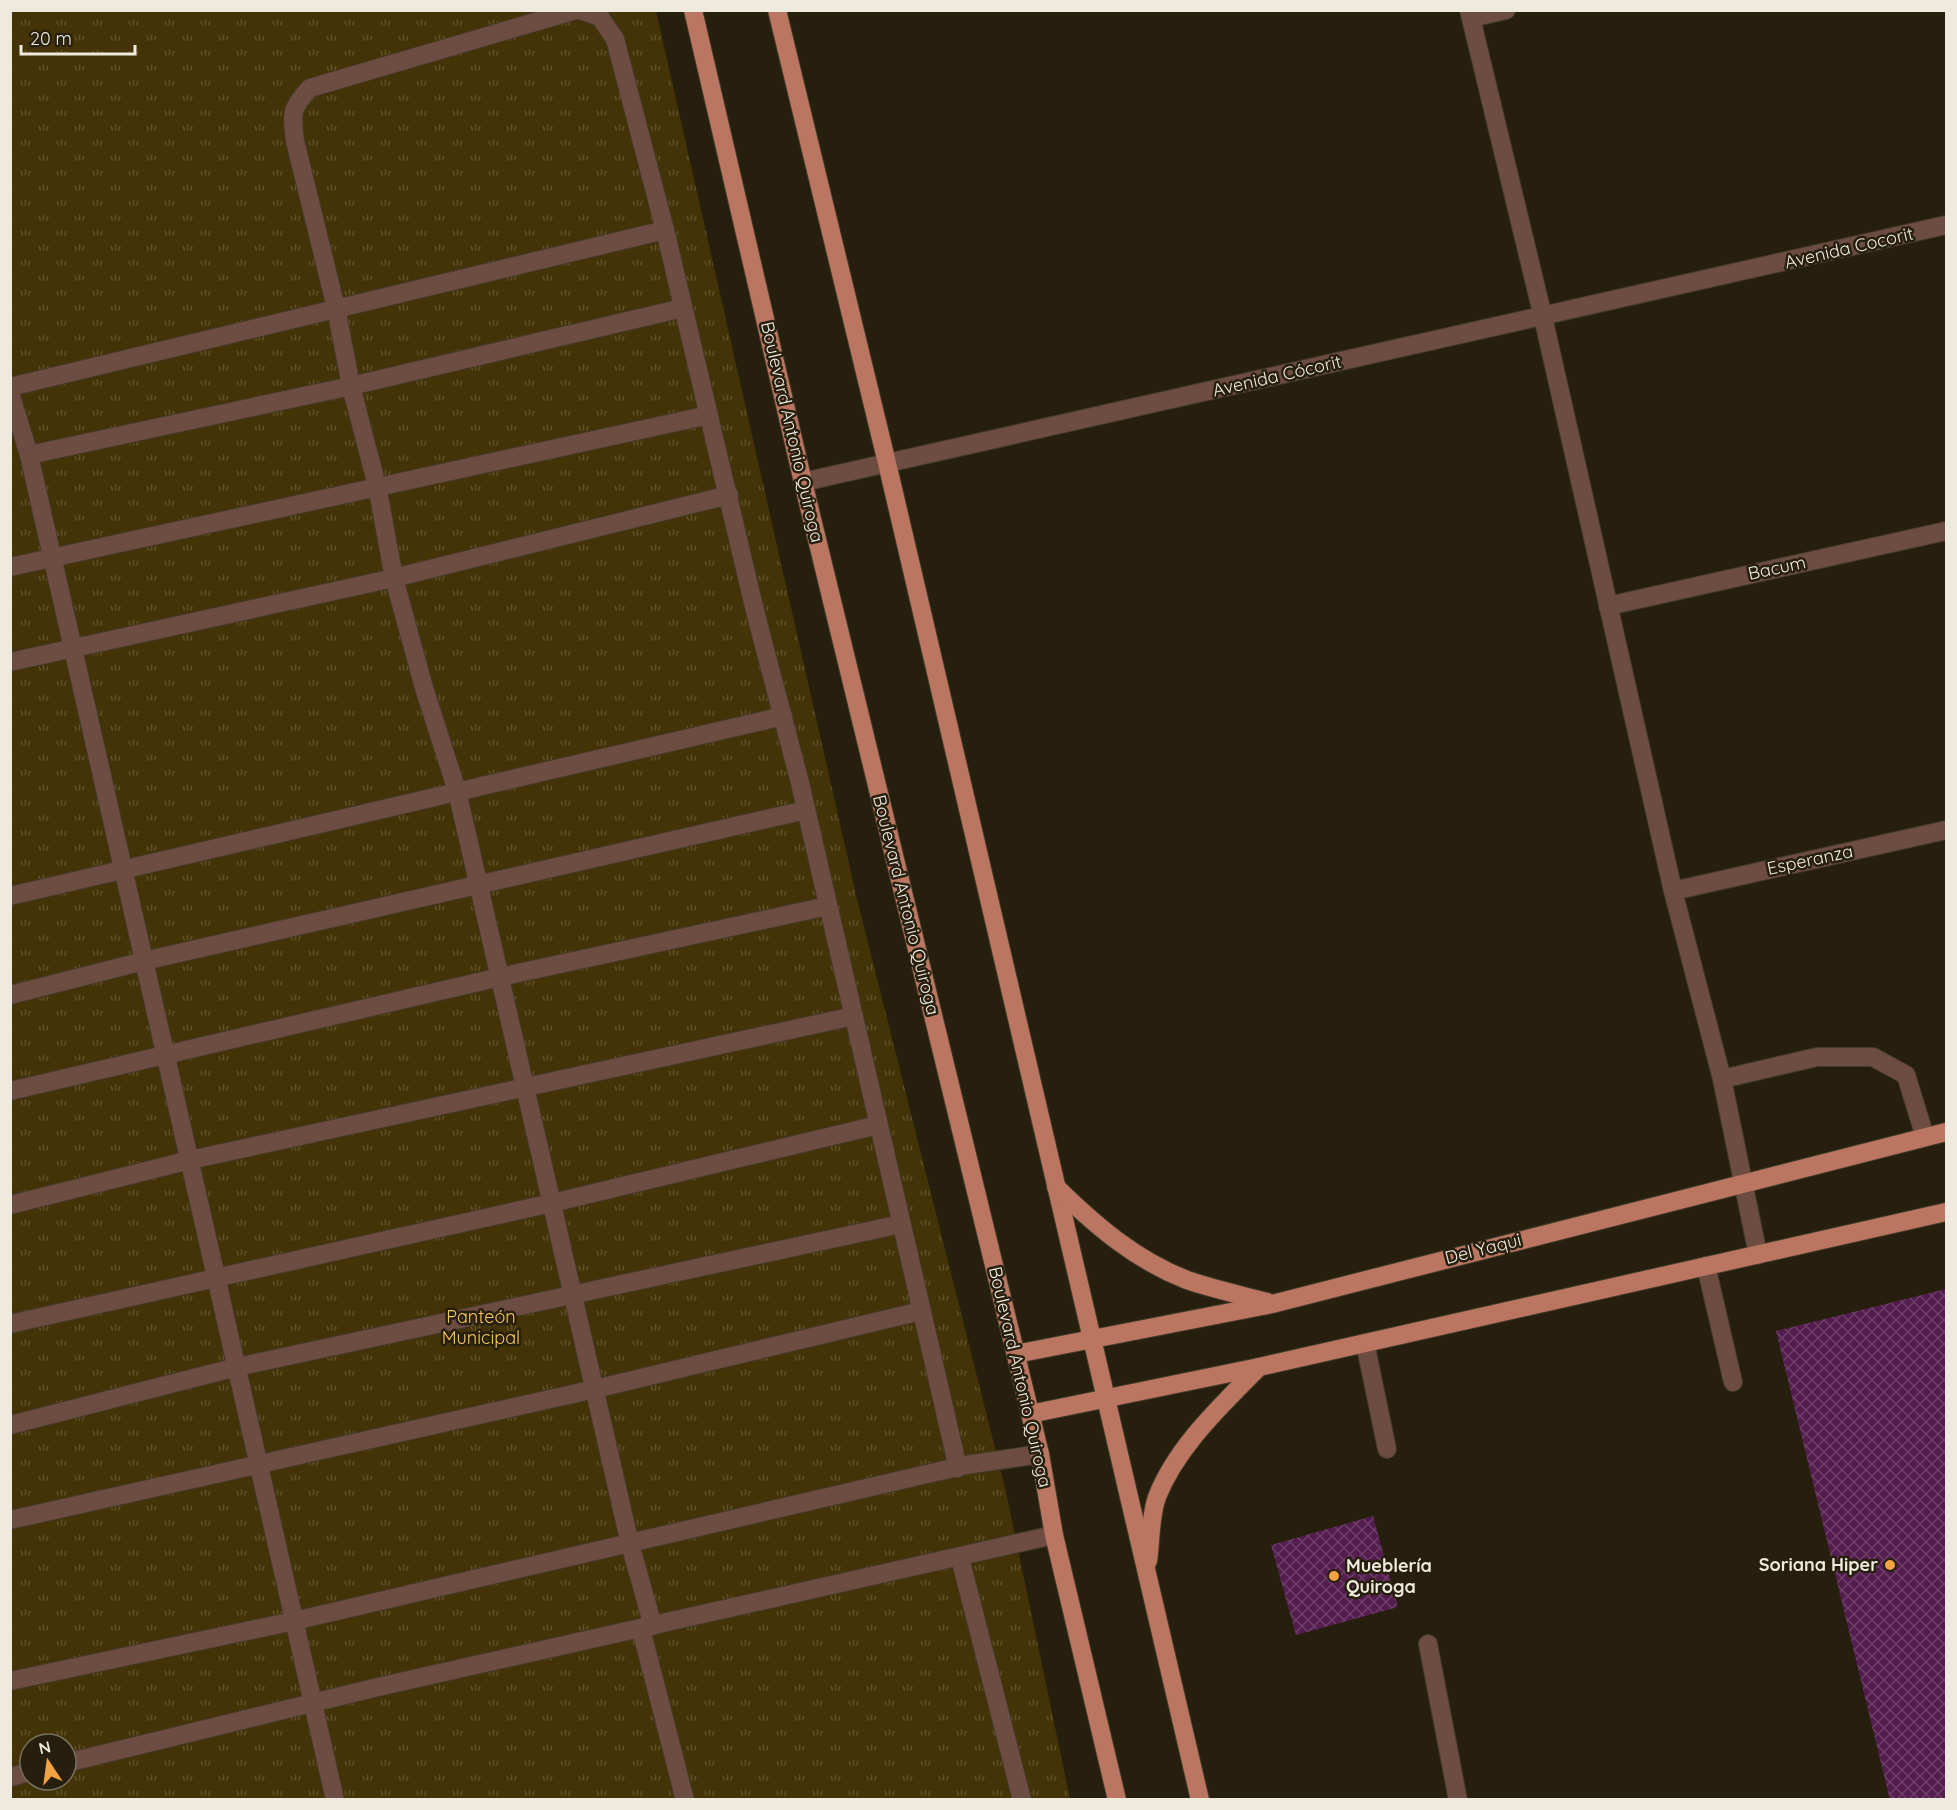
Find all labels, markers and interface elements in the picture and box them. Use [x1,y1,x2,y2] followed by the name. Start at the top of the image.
[21,18,135,56] scale bar
[30,27,72,50] text: 20 m
[1782,222,1916,274] street label: Avenida Cocorit
[756,319,829,545] street label: Boulevard Antonio Quiroga
[1210,350,1344,402] street label: Avenida Cócorit
[1746,550,1808,585] street label: Bacum
[868,792,945,1017] street label: Boulevard Antonio Quiroga
[1765,839,1855,880] street label: Esperanza
[1442,1228,1523,1269] street label: Del Yaqui
[984,1264,1057,1490] street label: Boulevard Antonio Quiroga
[442,1305,520,1349] park label: Panteón Municipal
[1759,1553,1878,1576] place label: Soriana Hiper
[1346,1554,1432,1598] place label: Mueblería Quiroga
[1883,1558,1897,1572] marker: Soriana Hiper
[1327,1569,1341,1583] marker: Mueblería Quiroga
[18,1732,78,1792] north arrow
[37,1736,53,1758] text: N

